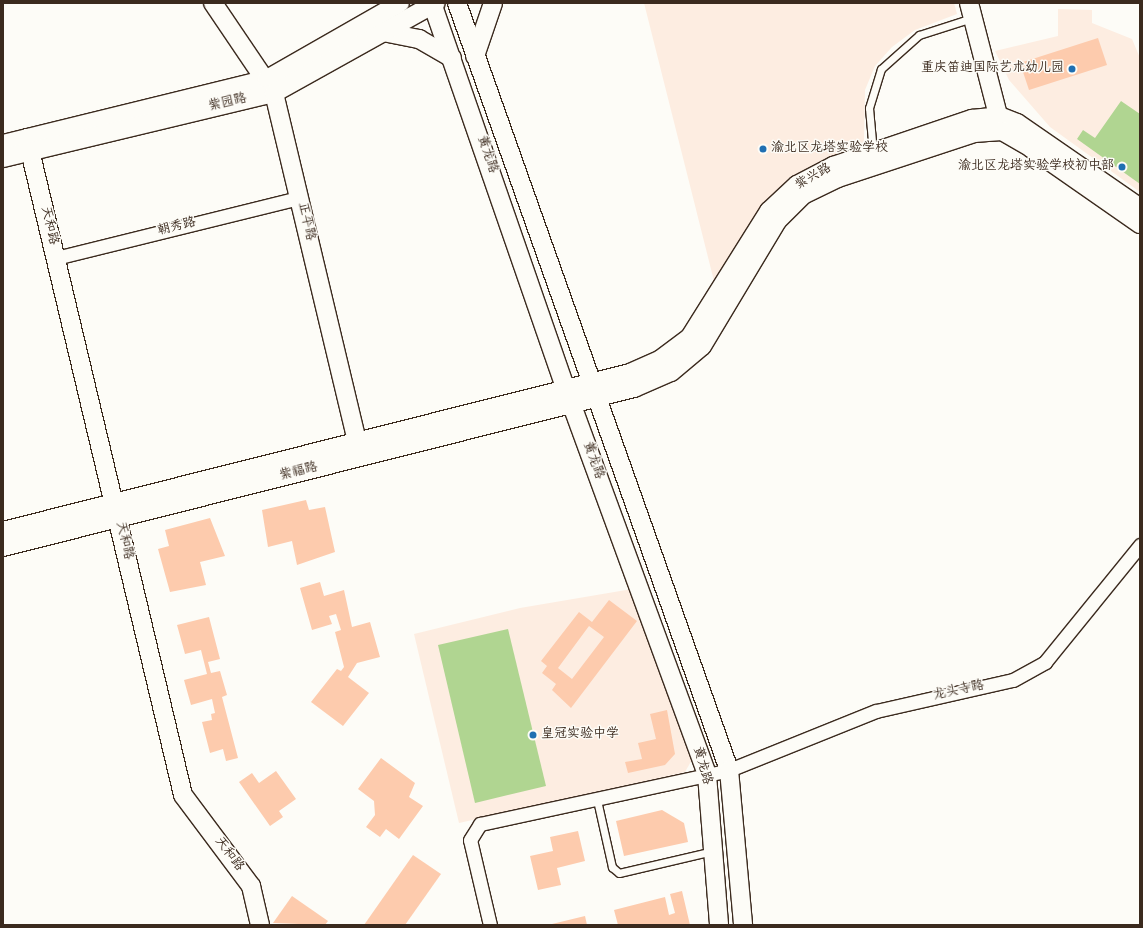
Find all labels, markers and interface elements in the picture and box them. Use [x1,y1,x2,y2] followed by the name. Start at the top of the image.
[921,61,1064,77] place label: 重庆笛迪国际艺术幼儿园
[1067,64,1077,74] marker: 重庆笛迪国际艺术幼儿园
[207,92,249,116] street label: 紫园路
[472,134,500,176] street label: 黄龙路
[771,141,888,157] place label: 渝北区龙塔实验学校
[758,144,768,154] marker: 渝北区龙塔实验学校
[958,159,1114,175] place label: 渝北区龙塔实验学校初中部
[793,161,835,195] street label: 紫兴路
[1117,162,1127,172] marker: 渝北区龙塔实验学校初中部
[293,201,317,243] street label: 正平路
[36,205,60,247] street label: 天和路
[156,216,198,240] street label: 朝秀路
[578,440,606,482] street label: 黄龙路
[278,461,320,485] street label: 紫福路
[111,520,135,562] street label: 天和路
[932,679,986,705] street label: 龙头寺路
[541,727,619,743] place label: 皇冠实验中学
[528,730,538,740] marker: 皇冠实验中学
[688,745,714,787] street label: 黄龙路
[210,835,246,875] street label: 天和路

